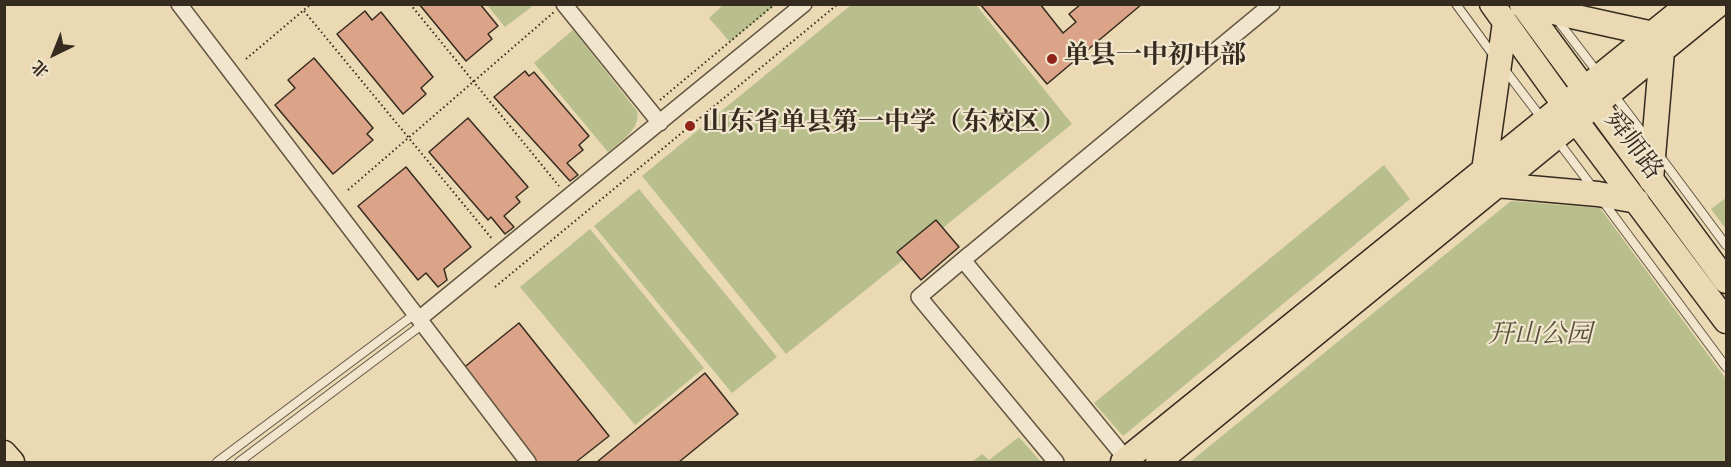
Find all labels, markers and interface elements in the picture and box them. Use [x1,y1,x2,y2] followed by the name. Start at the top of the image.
[24,24,84,84] north arrow
[1064,43,1246,75] place label: 单县一中初中部
[1045,52,1059,66] marker: 单县一中初中部
[28,54,55,81] text: 北
[1595,106,1667,188] street label: 舜师路
[702,110,1066,142] place label: 山东省单县第一中学（东校区）
[683,119,697,133] marker: 山东省单县第一中学（东校区）
[1488,322,1592,354] park label: 幵山公园

